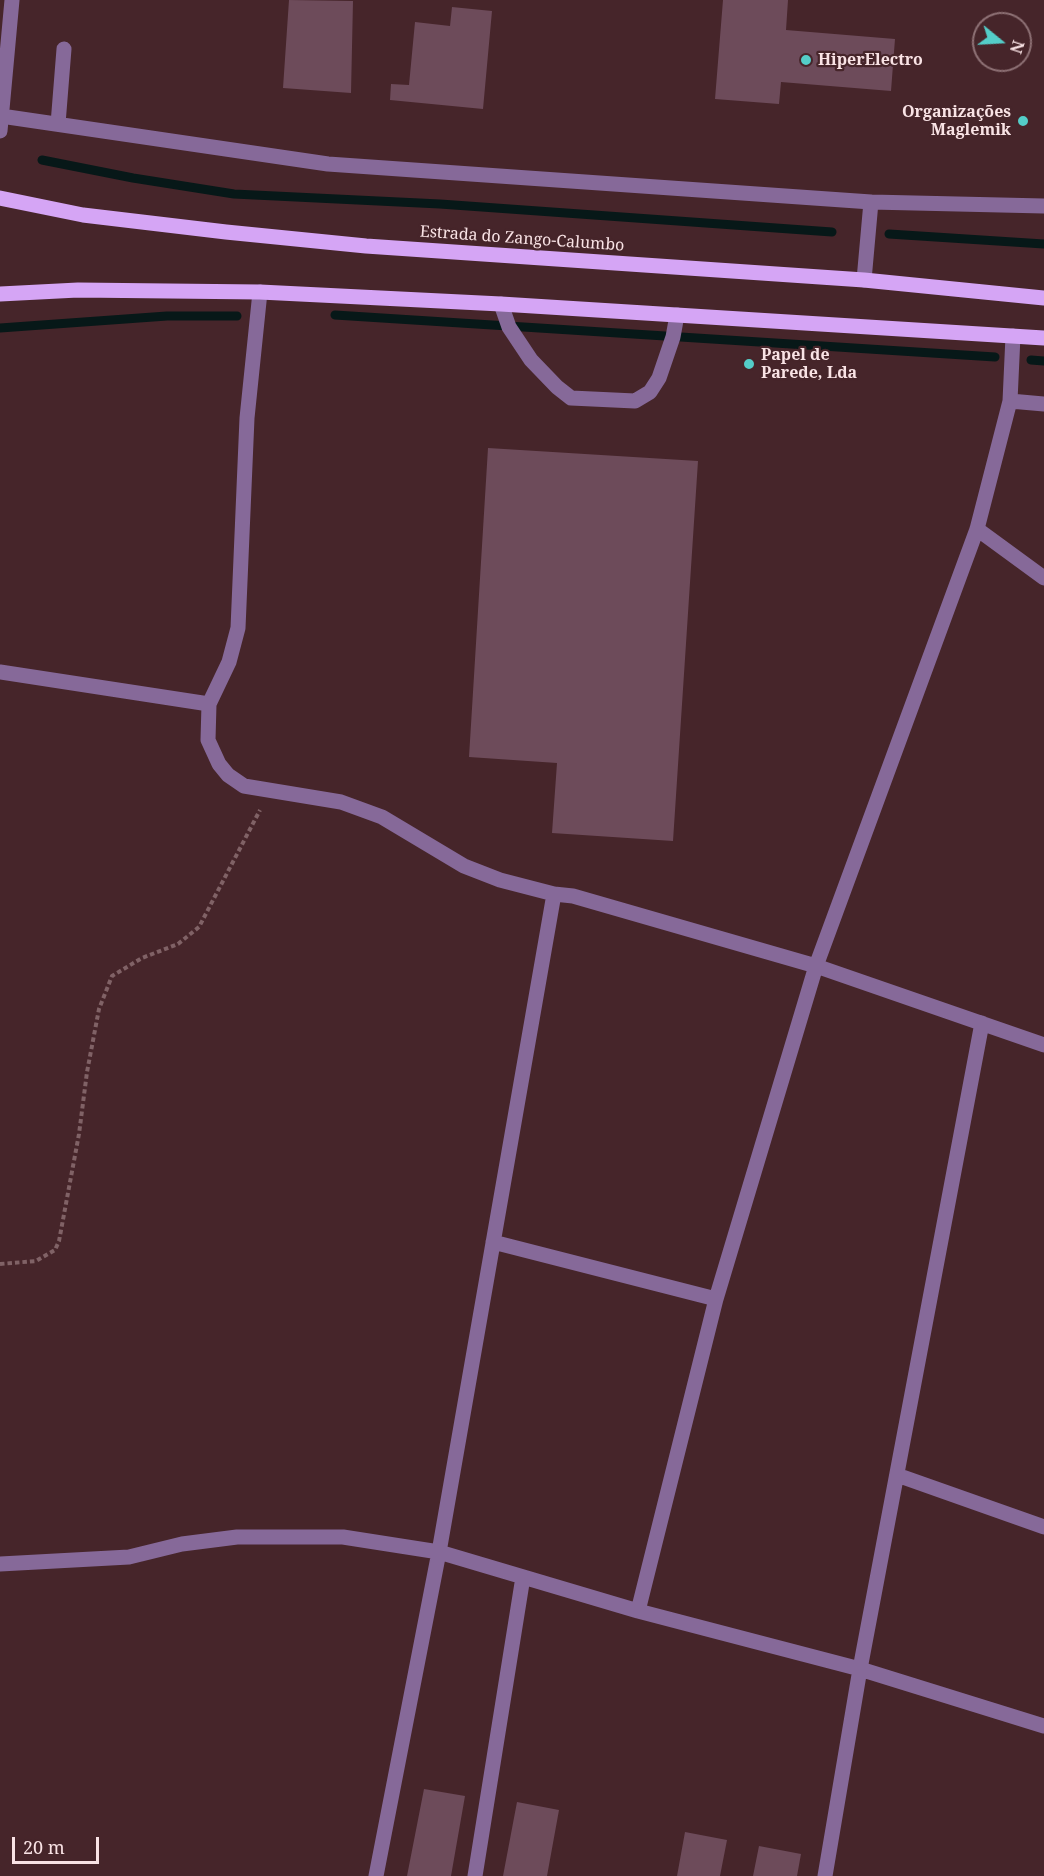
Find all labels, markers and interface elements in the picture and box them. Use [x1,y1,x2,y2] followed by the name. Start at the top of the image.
[972,12,1032,72] north arrow
[1005,38,1030,56] text: N
[818,50,923,70] place label: HiperElectro
[799,53,813,67] marker: HiperElectro
[902,102,1011,140] place label: Organizações Maglemik
[1016,114,1030,128] marker: Organizações Maglemik
[419,222,625,256] street label: Estrada do Zango-Calumbo
[761,345,857,383] place label: Papel de Parede, Lda
[742,357,756,371] marker: Papel de Parede, Lda
[15,1825,102,1863] scale bar
[23,1835,65,1859] text: 20 m

